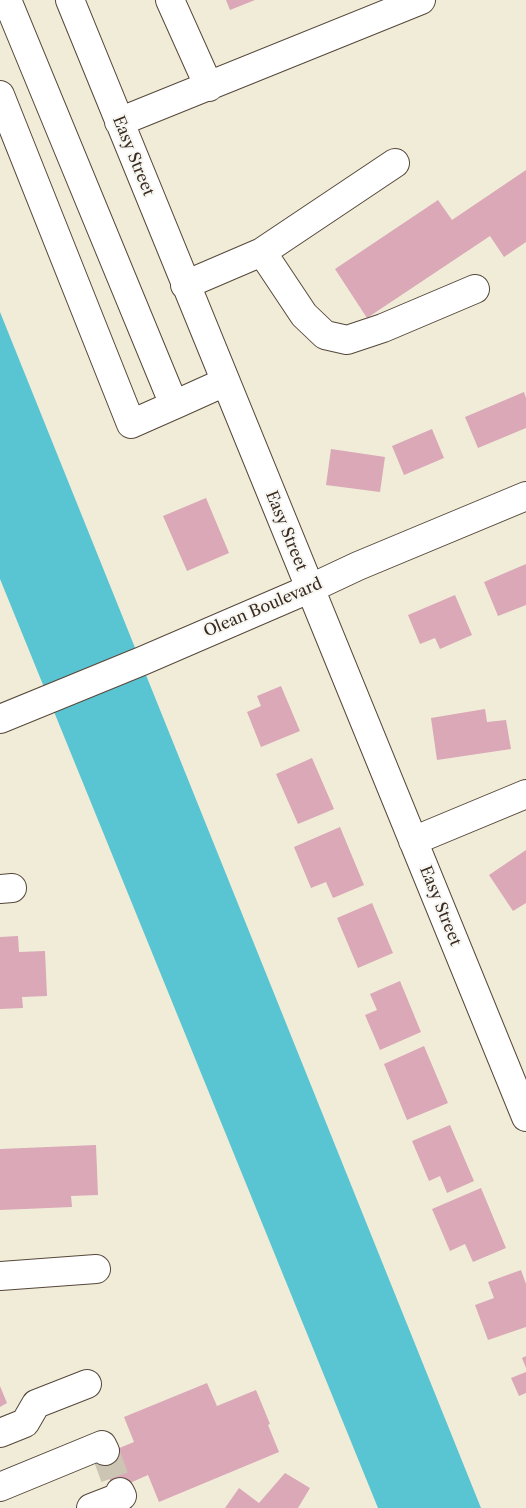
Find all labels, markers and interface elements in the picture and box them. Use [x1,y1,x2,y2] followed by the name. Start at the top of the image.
[108,113,158,199] street label: Easy Street
[261,488,311,574] street label: Easy Street
[201,574,325,642] street label: Olean Boulevard
[415,863,465,949] street label: Easy Street

